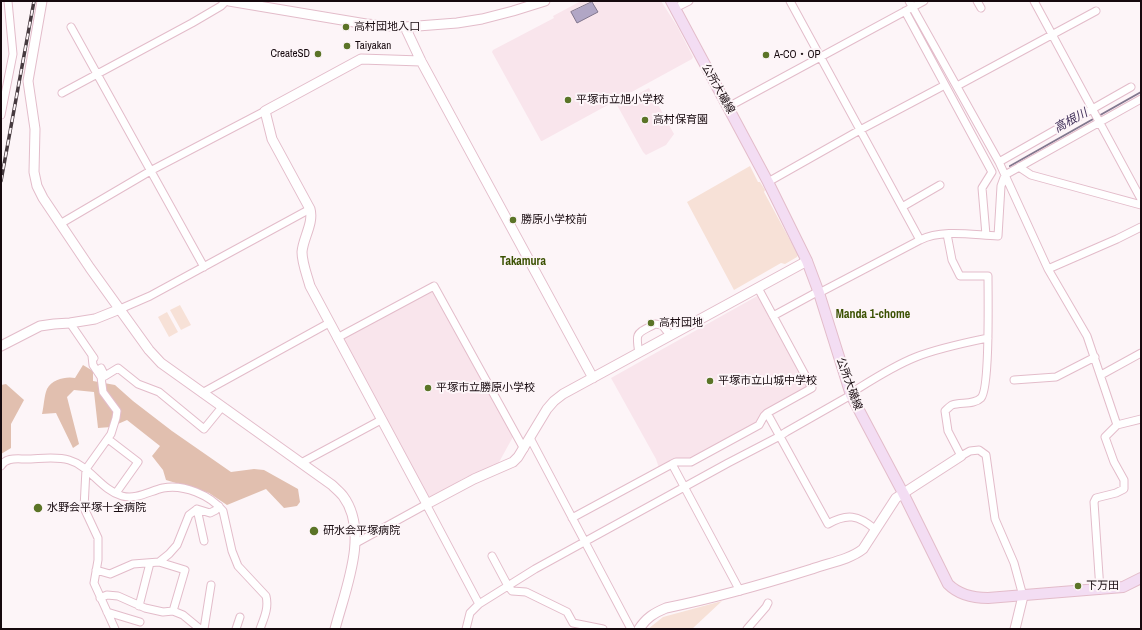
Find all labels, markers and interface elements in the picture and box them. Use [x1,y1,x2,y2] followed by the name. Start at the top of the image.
[354,20,420,34] place label: 高村団地入口
[341,22,351,32] marker: 高村団地入口
[355,39,391,53] place label: Taiyakan
[342,41,352,51] marker: Taiyakan
[270,47,310,61] place label: CreateSD
[774,48,821,62] place label: A-CO・OP
[313,49,323,59] marker: CreateSD
[761,50,771,60] marker: A-CO・OP
[699,62,737,116] street label: 公所大磯線
[576,93,664,107] place label: 平塚市立旭小学校
[563,95,573,105] marker: 平塚市立旭小学校
[1052,106,1090,136] water label: 高根川
[653,113,708,127] place label: 高村保育園
[640,115,650,125] marker: 高村保育園
[521,213,587,227] place label: 勝原小学校前
[508,215,518,225] marker: 勝原小学校前
[500,255,546,269] district label: Takamura
[836,308,910,322] district label: Manda 1-chome
[659,316,703,330] place label: 高村団地
[646,318,656,328] marker: 高村団地
[833,356,865,412] street label: 公所大磯線
[718,374,817,388] place label: 平塚市立山城中学校
[705,376,715,386] marker: 平塚市立山城中学校
[436,381,535,395] place label: 平塚市立勝原小学校
[423,383,433,393] marker: 平塚市立勝原小学校
[47,501,146,515] place label: 水野会平塚十全病院
[32,502,44,514] marker: 水野会平塚十全病院
[323,524,400,538] place label: 研水会平塚病院
[308,525,320,537] marker: 研水会平塚病院
[1086,579,1119,593] place label: 下万田
[1073,581,1083,591] marker: 下万田

